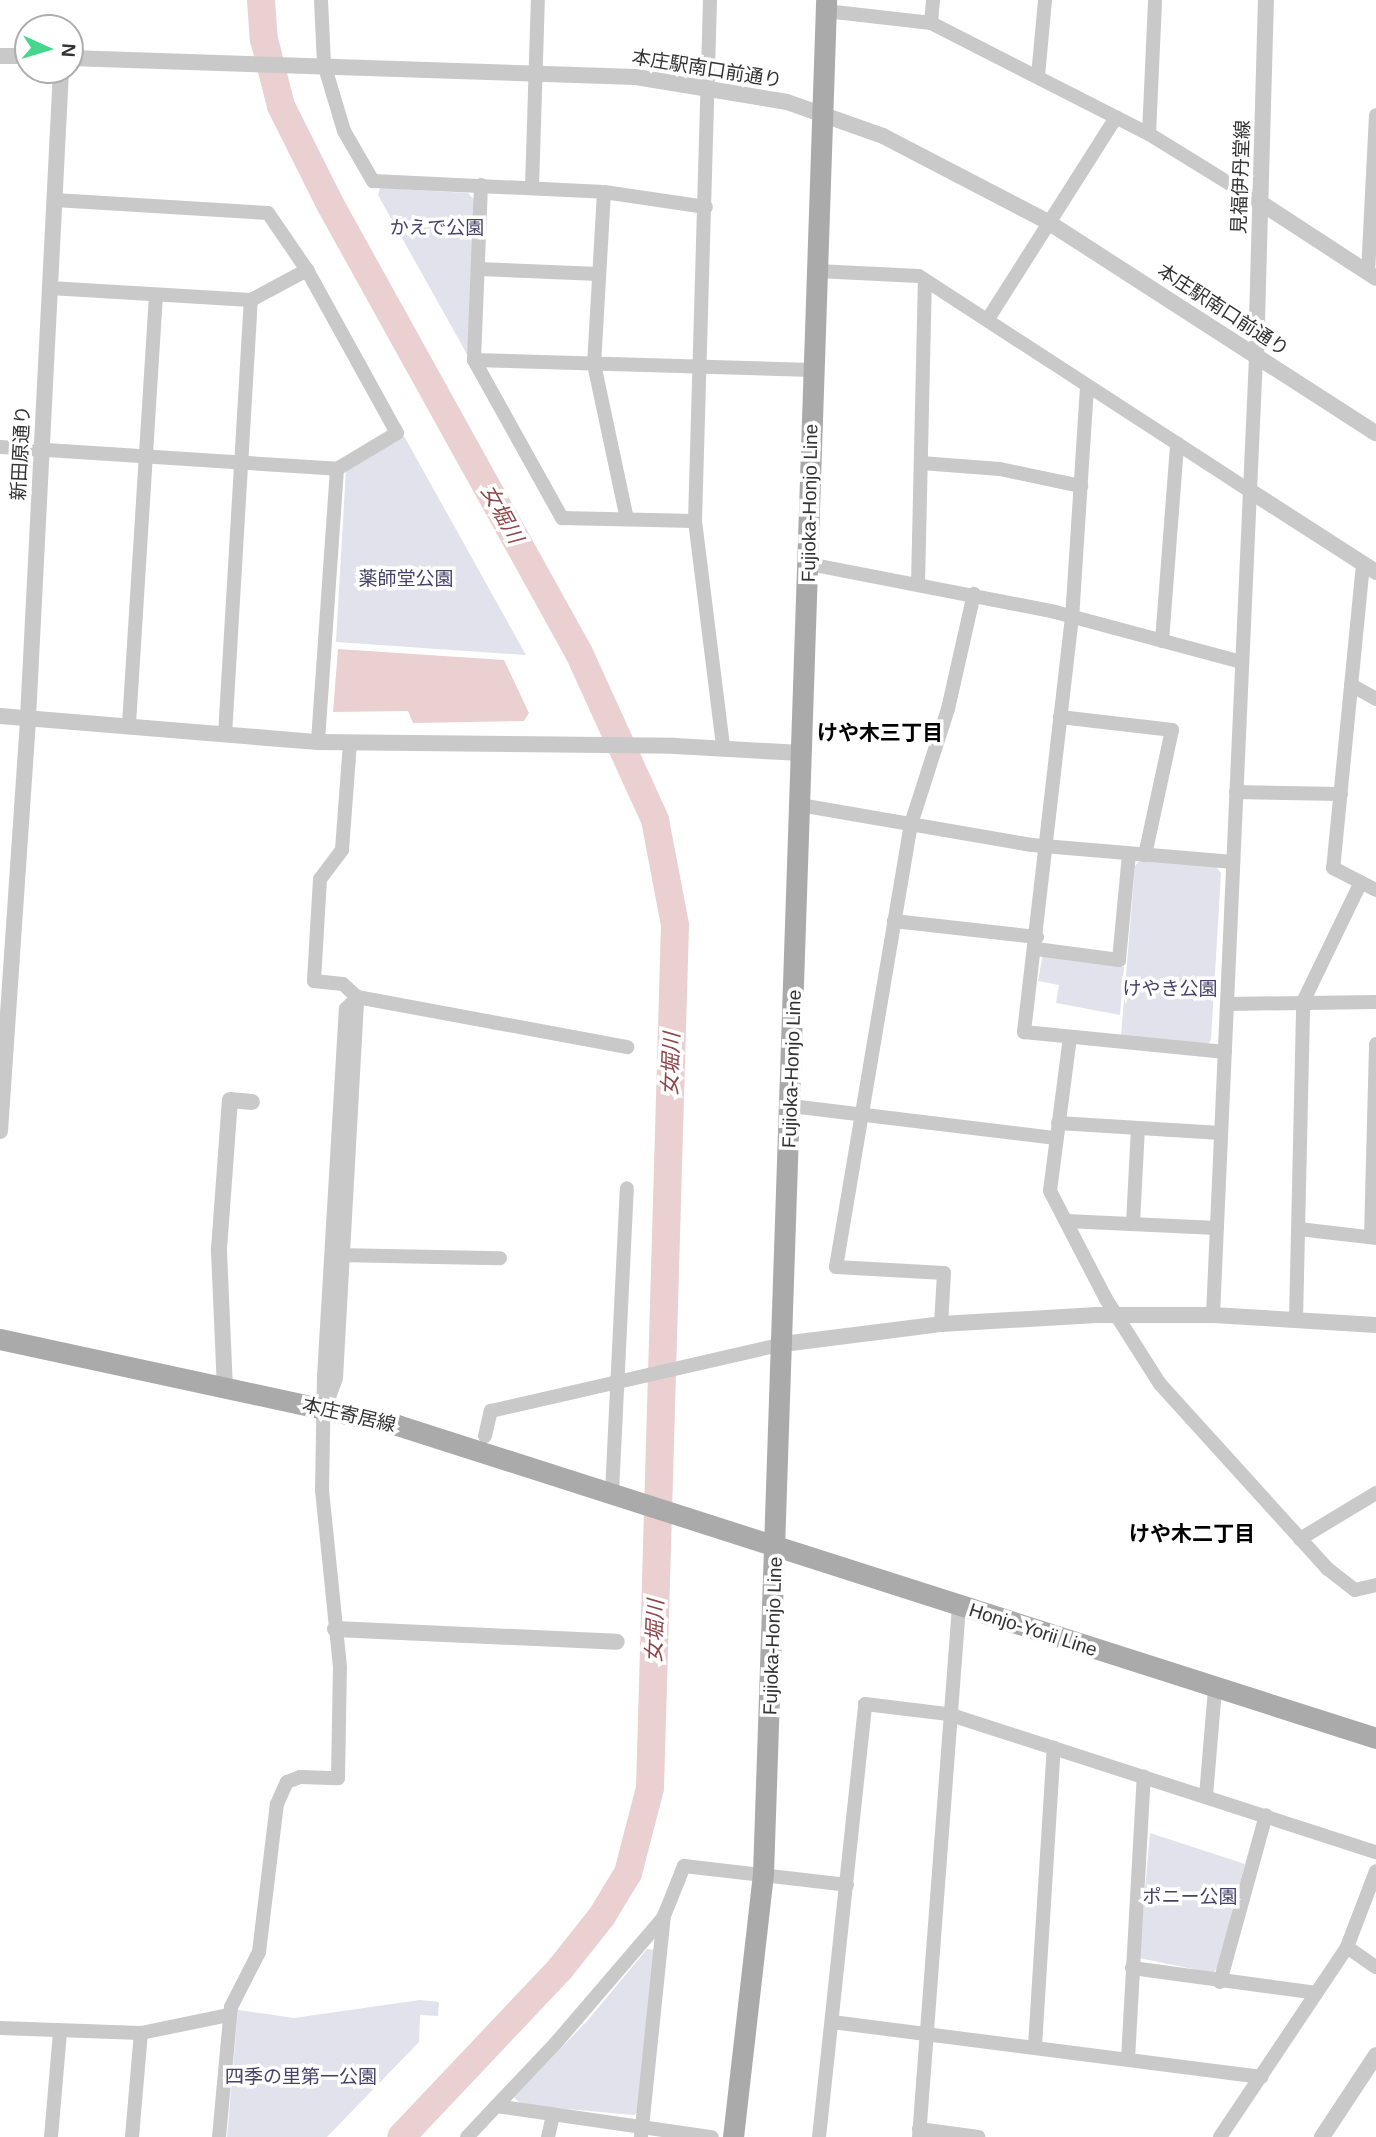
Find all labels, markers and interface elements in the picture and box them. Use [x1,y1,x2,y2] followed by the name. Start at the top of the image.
[14,14,84,84] north arrow
[57,43,79,58] text: N
[630,46,784,92] street label: 本庄駅南口前通り
[1228,120,1254,234] street label: 見福伊丹堂線
[390,217,484,239] park label: かえで公園
[1153,259,1293,361] street label: 本庄駅南口前通り
[7,405,35,501] street label: 新田原通り
[797,424,823,582] street label: Fujioka-Honjo Line
[476,480,528,548] water label: 女堀川
[359,568,453,590] park label: 薬師堂公園
[817,720,943,746] district label: けや木三丁目
[1123,978,1217,1000] park label: けやき公園
[778,989,806,1149] street label: Fujioka-Honjo Line
[657,1032,685,1096] water label: 女堀川
[300,1393,398,1437] street label: 本庄寄居線
[1129,1521,1255,1547] district label: けや木二丁目
[759,1556,787,1716] street label: Fujioka-Honjo Line
[641,1599,669,1663] water label: 女堀川
[966,1599,1100,1661] street label: Honjo-Yorii Line
[1143,1886,1237,1908] park label: ポニー公園
[225,2066,377,2088] park label: 四季の里第一公園

